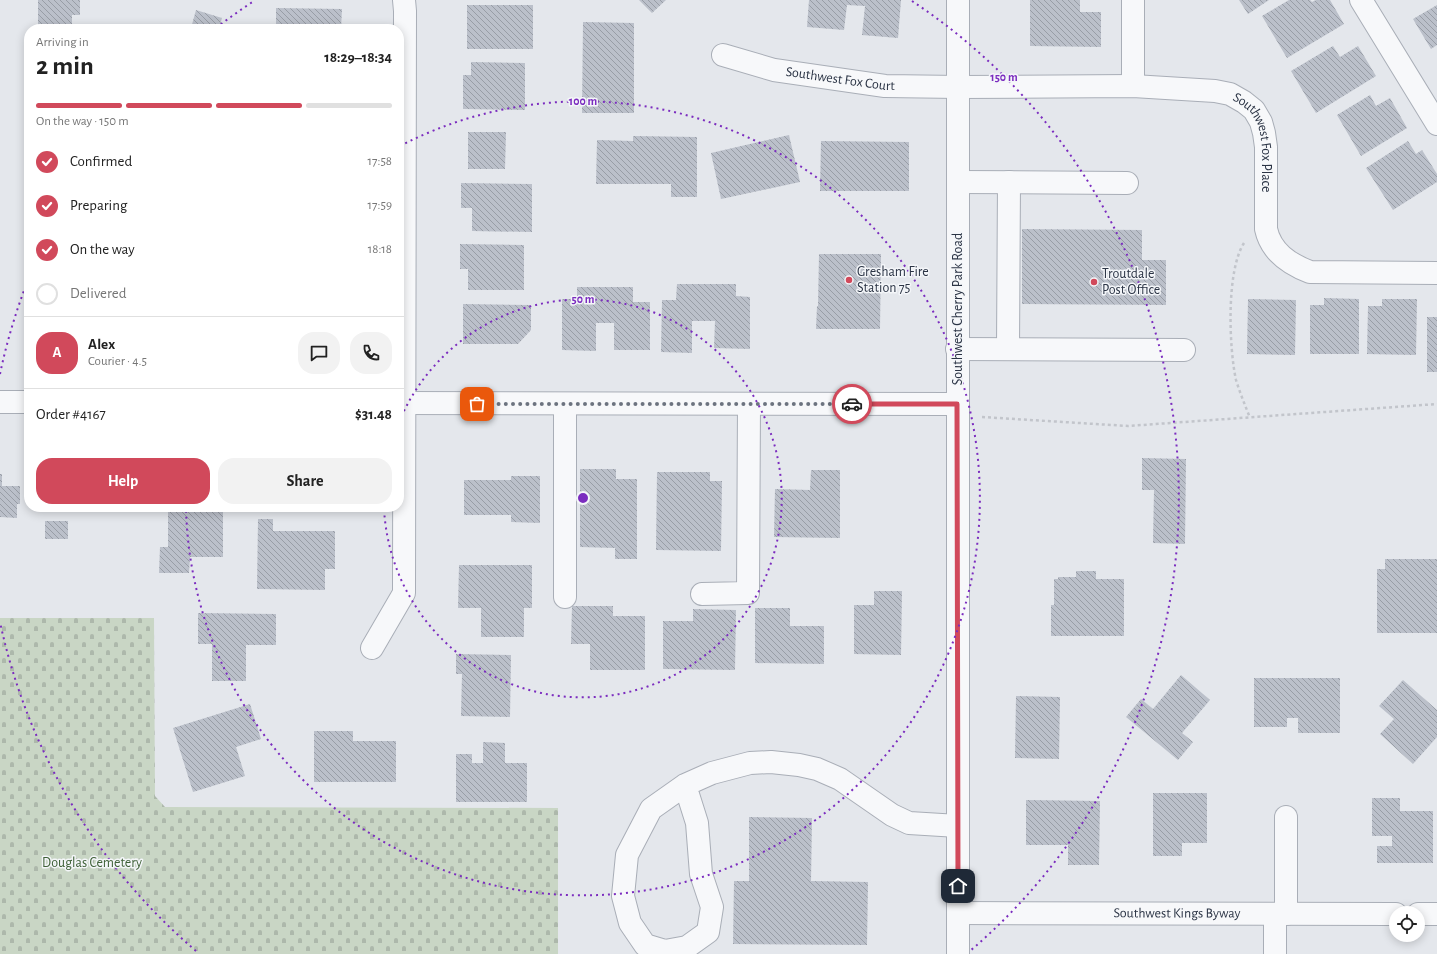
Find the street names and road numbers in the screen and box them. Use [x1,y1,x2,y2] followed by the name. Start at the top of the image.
[785,65,895,93] street label: Southwest Fox Court
[1231,90,1273,192] street label: Southwest Fox Place
[951,233,965,385] street label: Southwest Cherry Park Road
[1113,906,1241,921] street label: Southwest Kings Byway

